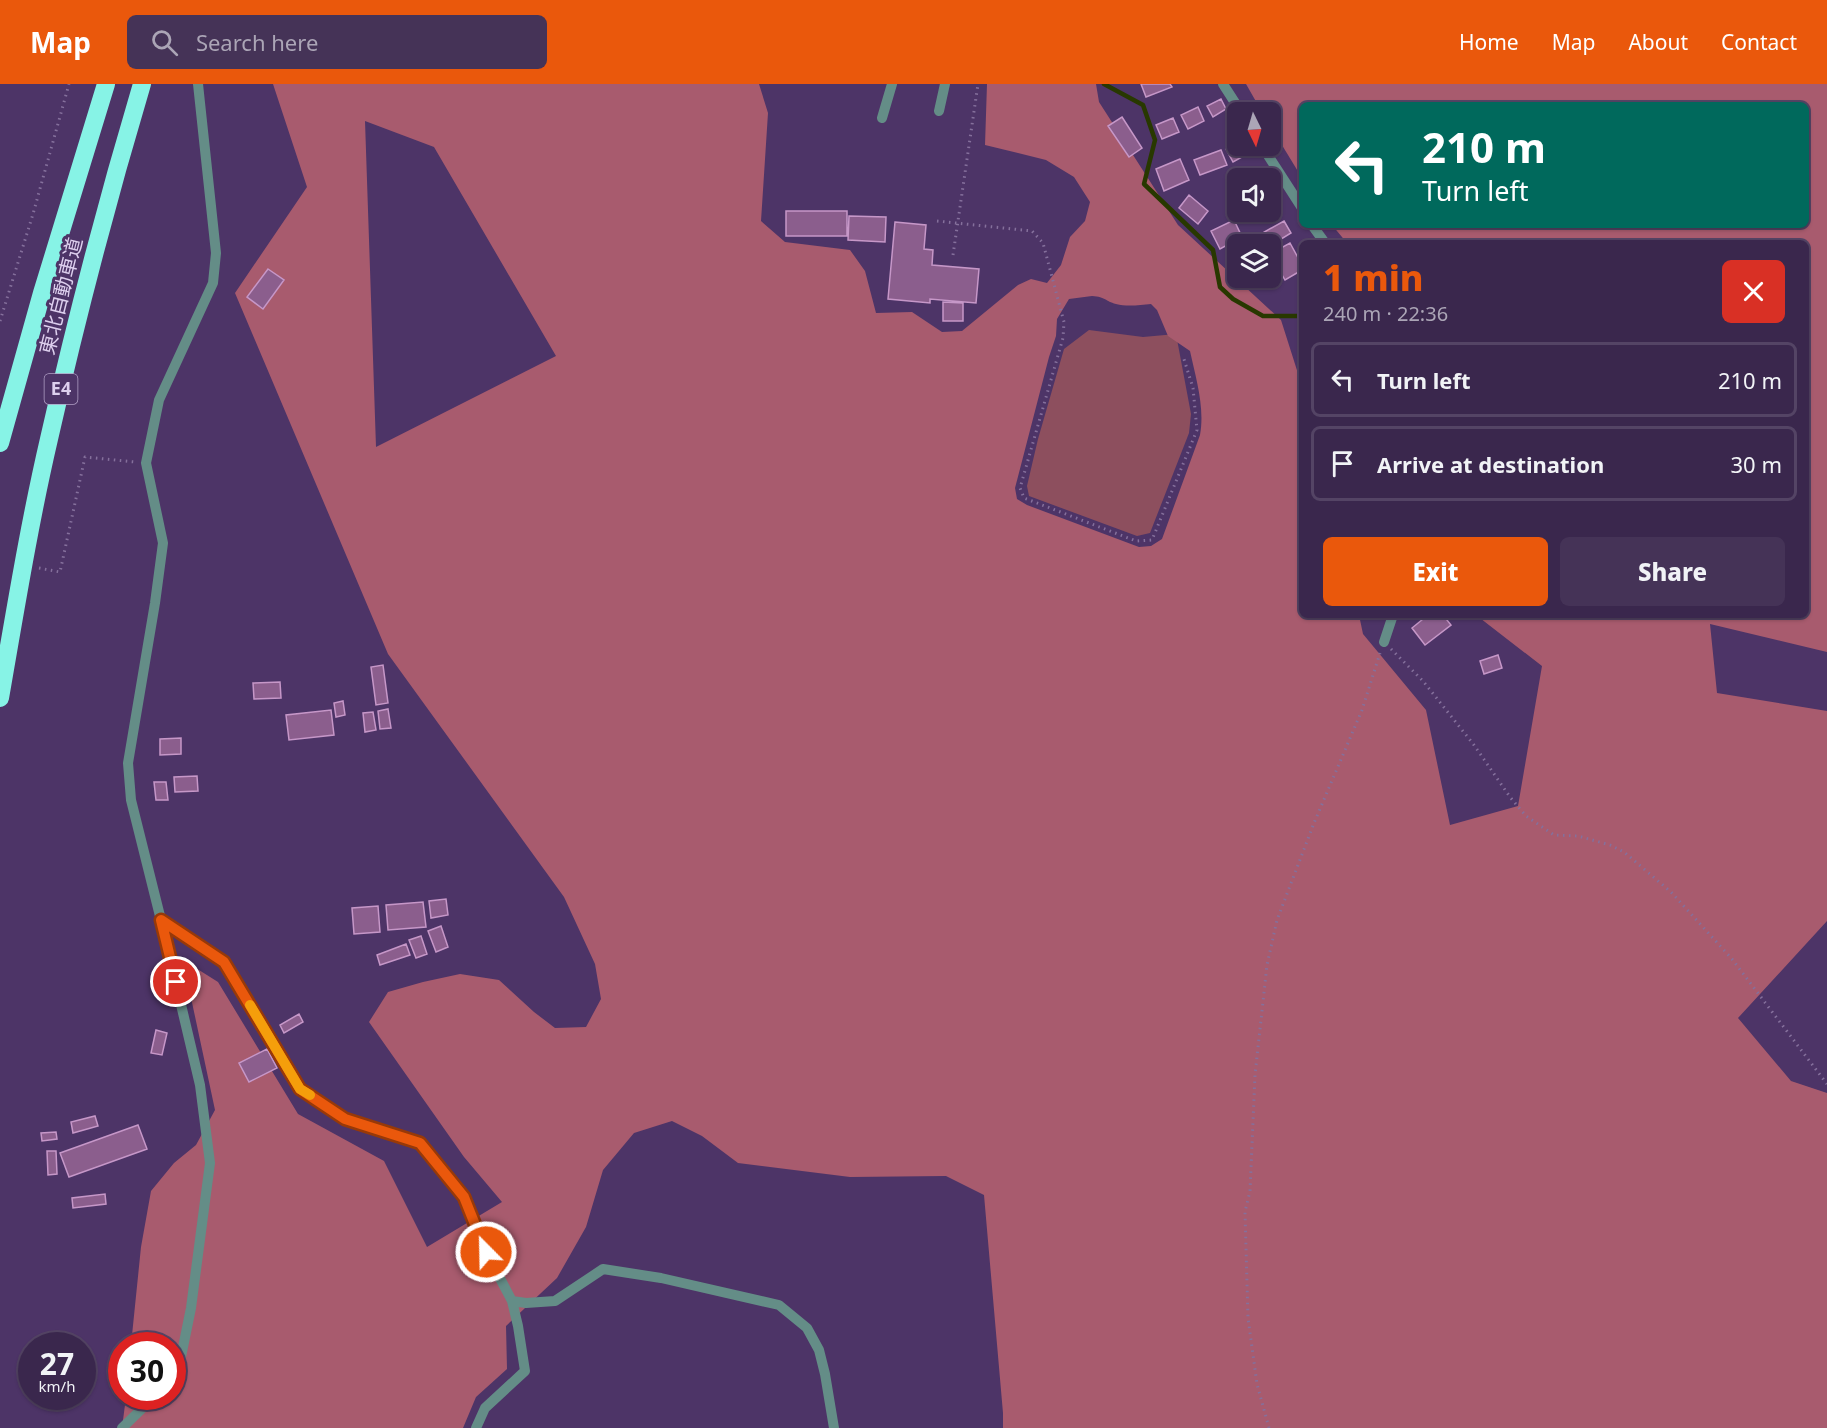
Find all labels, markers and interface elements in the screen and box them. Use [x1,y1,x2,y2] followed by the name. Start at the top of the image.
[127,15,547,69] search box
[30,23,91,61] text: Map
[148,26,181,59] icon: search
[196,27,318,57] text: Search here
[1459,28,1519,56] text: Home
[1552,28,1595,56] text: Map
[1628,28,1688,56] text: About
[1721,28,1797,56] text: Contact
[1227,102,1281,156] north arrow
[1227,102,1281,288] map controls
[1422,118,1546,175] text: 210 m
[1323,126,1401,204] icon: left
[1227,168,1281,222] button: sound
[1422,172,1528,209] text: Turn left
[33,234,88,357] street label: 東北自動車道
[1227,234,1281,288] button: layers
[1323,253,1424,302] text: 1 min
[1722,260,1785,323] button: close
[1323,300,1448,327] text: 240 m · 22:36
[1326,363,1359,396] icon: left
[1377,365,1471,395] text: Turn left
[1718,365,1782,395] text: 210 m
[44,374,78,404] road number: E4
[1326,447,1359,480] icon: arrive
[1377,449,1604,479] text: Arrive at destination
[1731,449,1782,479] text: 30 m
[1323,537,1548,606] button: Exit
[1560,537,1785,606] button: Share
[150,956,201,1007] pin
[159,965,192,998] icon: arrive
[454,1220,518,1284] position arrow
[108,1332,186,1410] speed limit sign: 30
[40,1343,74,1384] text: 27
[39,1376,75,1396] text: km/h

